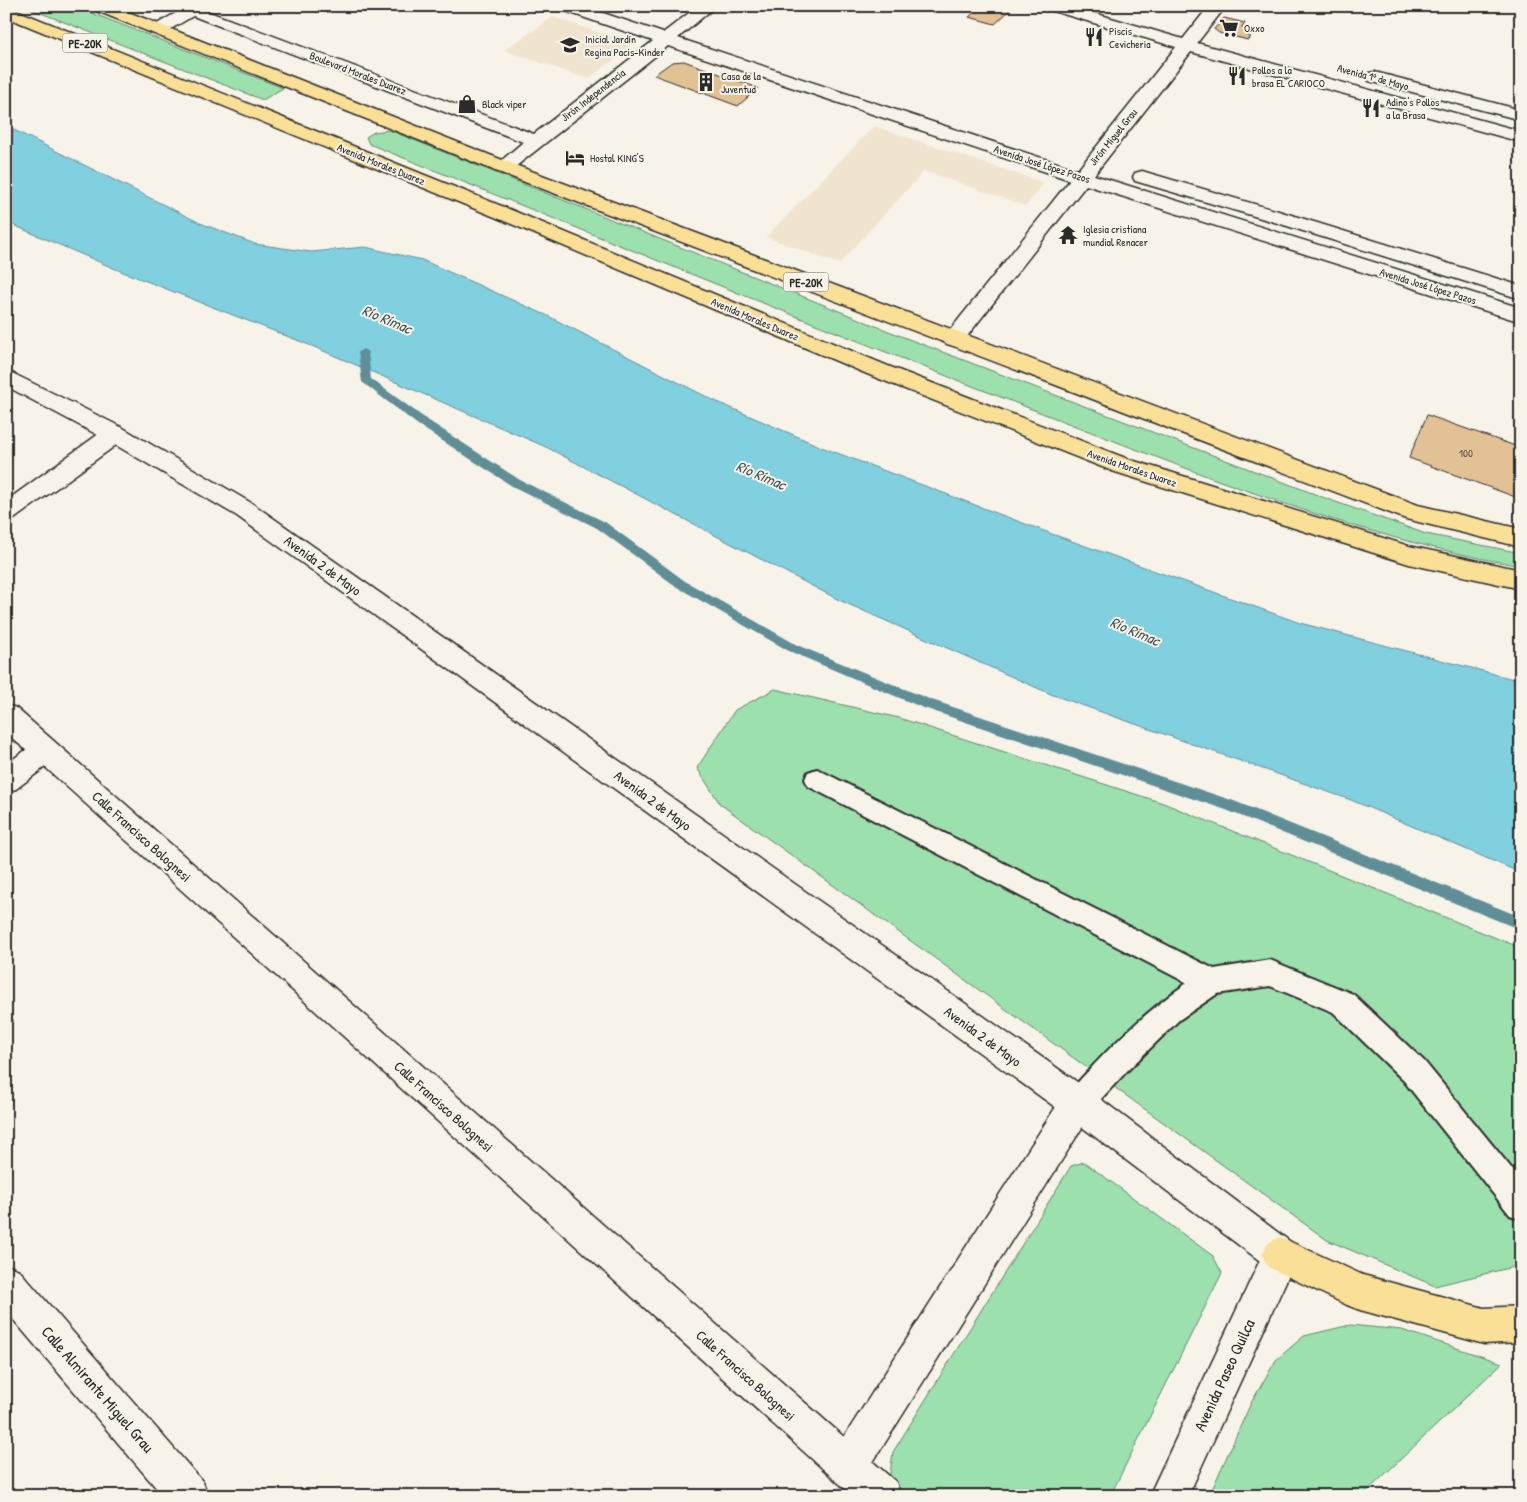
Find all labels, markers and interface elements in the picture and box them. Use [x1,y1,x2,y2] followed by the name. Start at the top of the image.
[1218,17,1240,39] supermarket icon: Oxxo
[1244,21,1265,35] place label: Oxxo
[1109,24,1151,51] place label: Piscis Cevicheria
[1083,26,1105,48] restaurant icon: Piscis Cevicheria
[585,32,665,59] place label: Inicial Jardín Regina Pacis-Kinder
[62,34,108,52] road number: PE-20K
[559,34,581,56] school or university icon: Inicial Jardín Regina Pacis-Kinder
[308,48,409,98] street label: Boulevard Morales Duarez
[1336,61,1411,93] street label: Avenida 1º de Mayo
[1252,63,1325,90] place label: Pollos a la brasa EL CARIOCO
[558,65,628,124] street label: Jirón Independencia
[1226,65,1248,87] restaurant icon: Pollos a la brasa EL CARIOCO
[721,69,762,96] place label: Casa de la Juventud
[695,71,717,93] building icon: Casa de la Juventud
[456,93,478,115] shop icon: Black viper
[1386,95,1439,122] place label: Adino's Pollos a la Brasa
[482,97,527,111] place label: Black viper
[1360,97,1382,119] restaurant icon: Adino's Pollos a la Brasa
[1086,105,1141,168] street label: Jirón Miguel Grau
[335,140,427,188] street label: Avenida Morales Duarez
[992,142,1092,186] street label: Avenida José López Pazos
[564,147,586,169] hotel icon: Hostal KING'S
[590,151,644,165] place label: Hostal KING'S
[1083,222,1149,249] place label: Iglesia cristiana mundial Renacer
[1057,224,1079,246] temple icon: Iglesia cristiana mundial Renacer
[1378,265,1478,307] street label: Avenida José López Pazos
[784,272,828,292] road number: PE-20K
[709,294,801,344] street label: Avenida Morales Duarez
[359,299,417,340] water label: Río Rímac
[1085,446,1179,490] street label: Avenida Morales Duarez
[1459,446,1473,460] house number: 100
[733,455,791,496] water label: Río Rímac
[280,531,366,600] street label: Avenida 2 de Mayo
[1107,611,1165,652] water label: Río Rímac
[610,766,696,835] street label: Avenida 2 de Mayo
[88,786,196,886] street label: Calle Francisco Bolognesi
[940,1002,1026,1071] street label: Avenida 2 de Mayo
[390,1056,498,1156] street label: Calle Francisco Bolognesi
[1188,1315,1260,1435] street label: Avenida Paseo Quilca
[37,1321,160,1457] street label: Calle Almirante Miguel Grau
[692,1325,800,1425] street label: Calle Francisco Bolognesi

